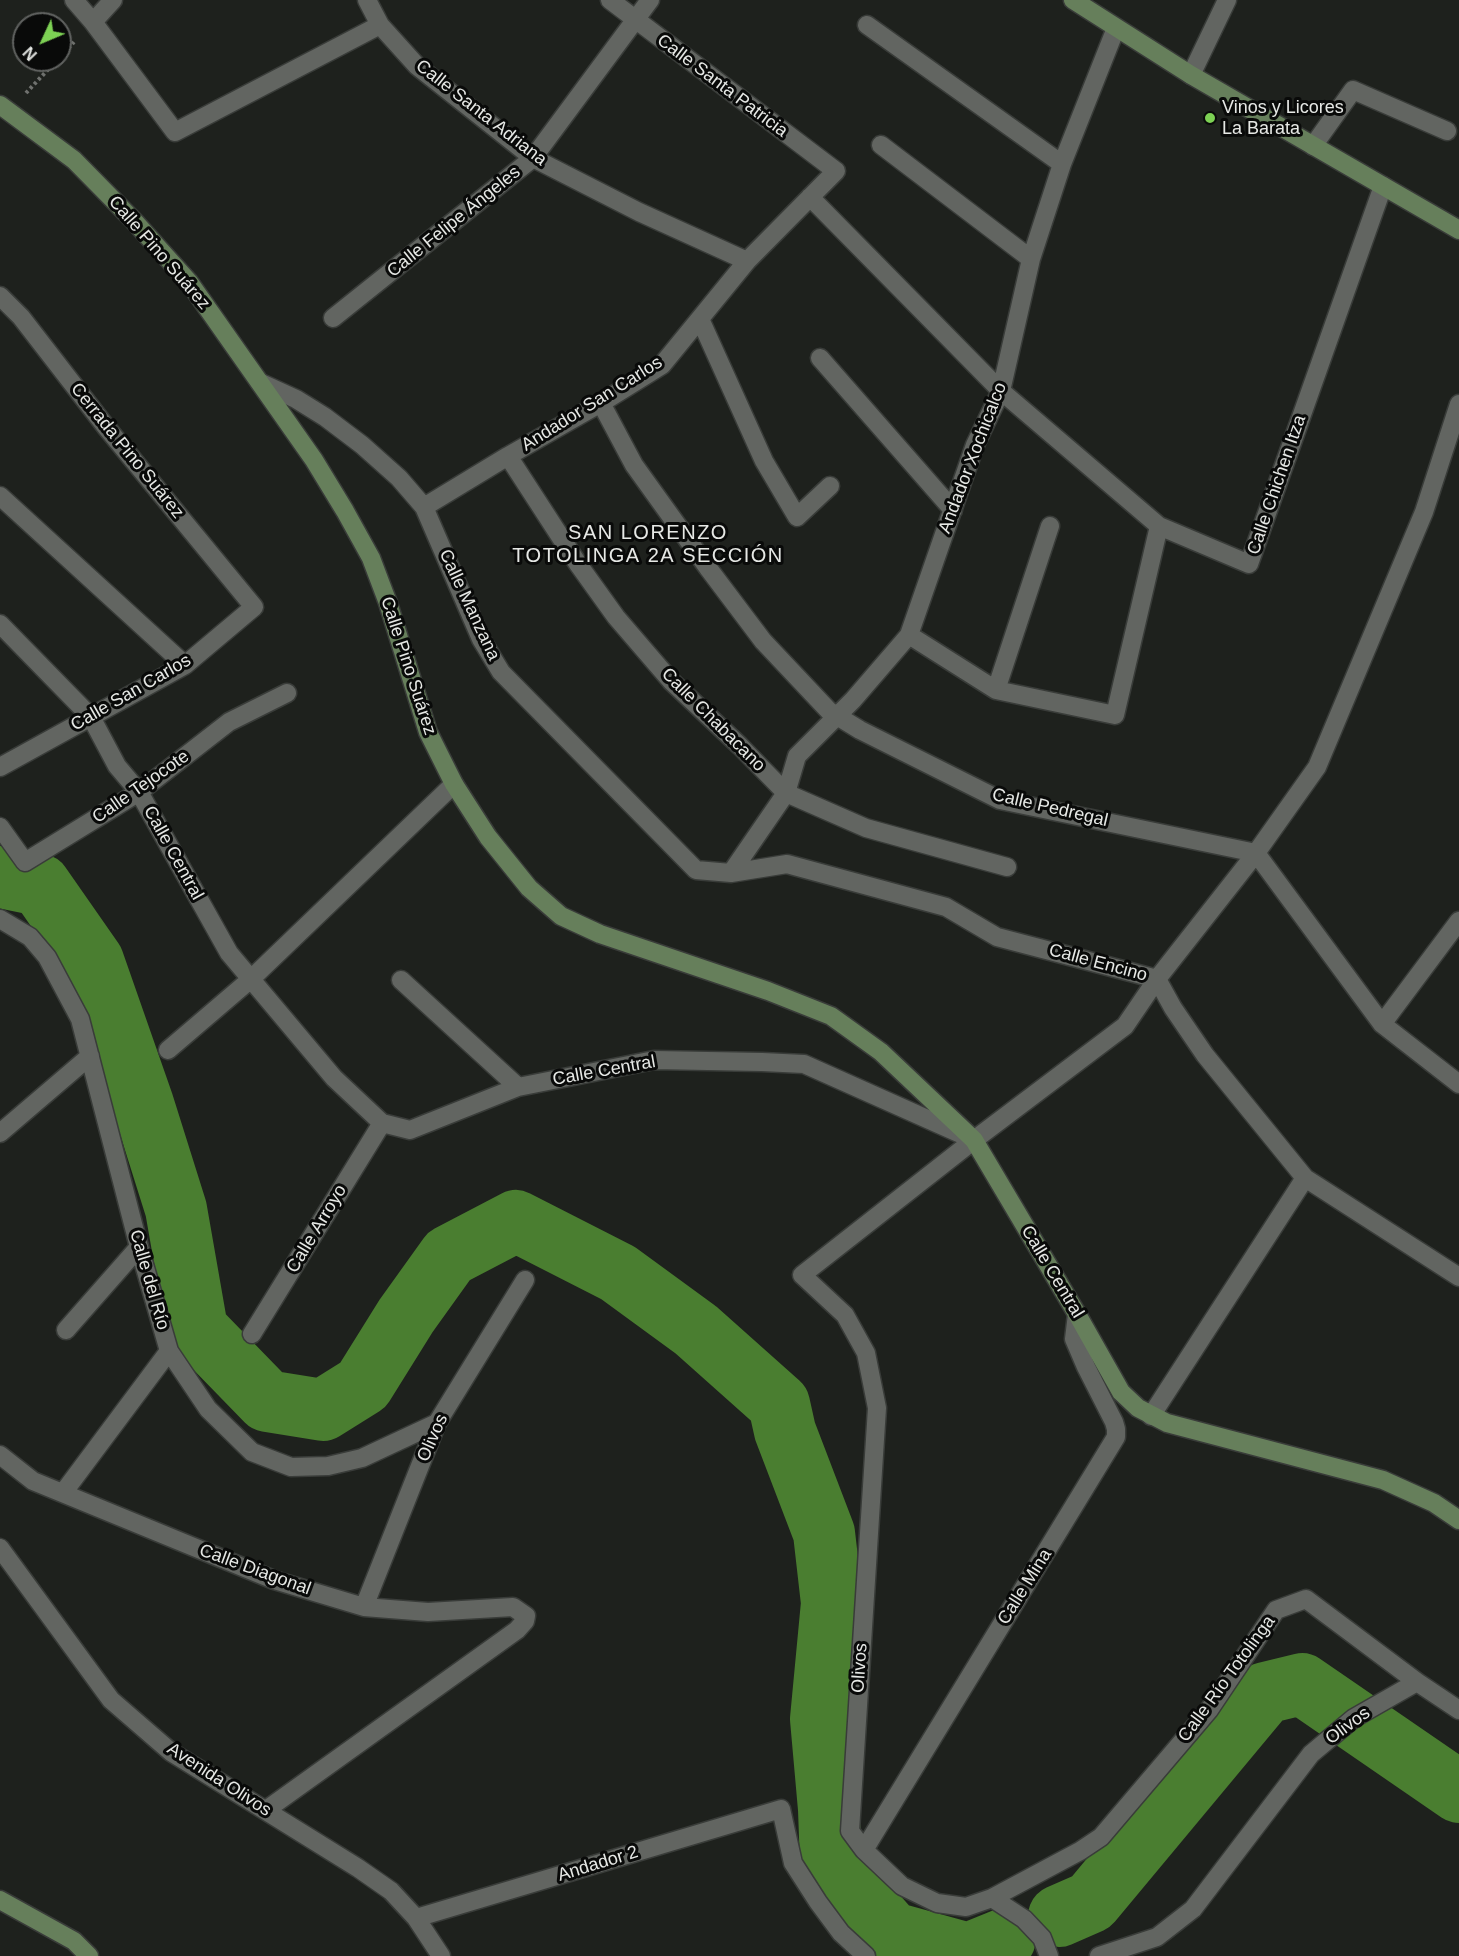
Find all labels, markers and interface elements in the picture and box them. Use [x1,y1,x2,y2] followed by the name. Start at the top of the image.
[12,12,72,72] north arrow
[652,30,792,142] street label: Calle Santa Patricia
[20,43,40,64] text: N
[411,55,551,171] street label: Calle Santa Adriana
[1222,97,1344,140] place label: Vinos y Licores La Barata
[1203,111,1217,125] marker: Vinos y Licores La Barata
[383,162,525,282] street label: Calle Felipe Ángeles
[104,192,214,314] street label: Calle Pino Suárez
[518,352,666,456] street label: Andador San Carlos
[66,379,188,523] street label: Cerrada Pino Suárez
[934,379,1012,537] street label: Andador Xochicalco
[1243,412,1311,558] street label: Calle Chichen Itza
[512,521,784,568] district label: SAN LORENZO TOTOLINGA 2A SECCIÓN
[434,546,504,664] street label: Calle Manzana
[375,594,441,738] street label: Calle Pino Suárez
[67,650,195,736] street label: Calle San Carlos
[657,664,769,776] street label: Calle Chabacano
[88,746,194,828] street label: Calle Tejocote
[990,784,1110,832] street label: Calle Pedregal
[138,802,208,904] street label: Calle Central
[1046,939,1150,987] street label: Calle Encino
[551,1051,657,1091] street label: Calle Central
[282,1181,352,1277] street label: Calle Arroyo
[1016,1222,1088,1322] street label: Calle Central
[124,1227,174,1333] street label: Calle del Río
[413,1411,453,1465] street label: Olivos
[196,1540,314,1600] street label: Calle Diagonal
[993,1545,1057,1629] street label: Calle Mina
[1174,1612,1280,1746] street label: Calle Río Totolinga
[847,1642,873,1694] street label: Olivos
[1321,1703,1375,1749] street label: Olivos
[163,1738,275,1822] street label: Avenida Olivos
[555,1842,641,1886] street label: Andador 2

